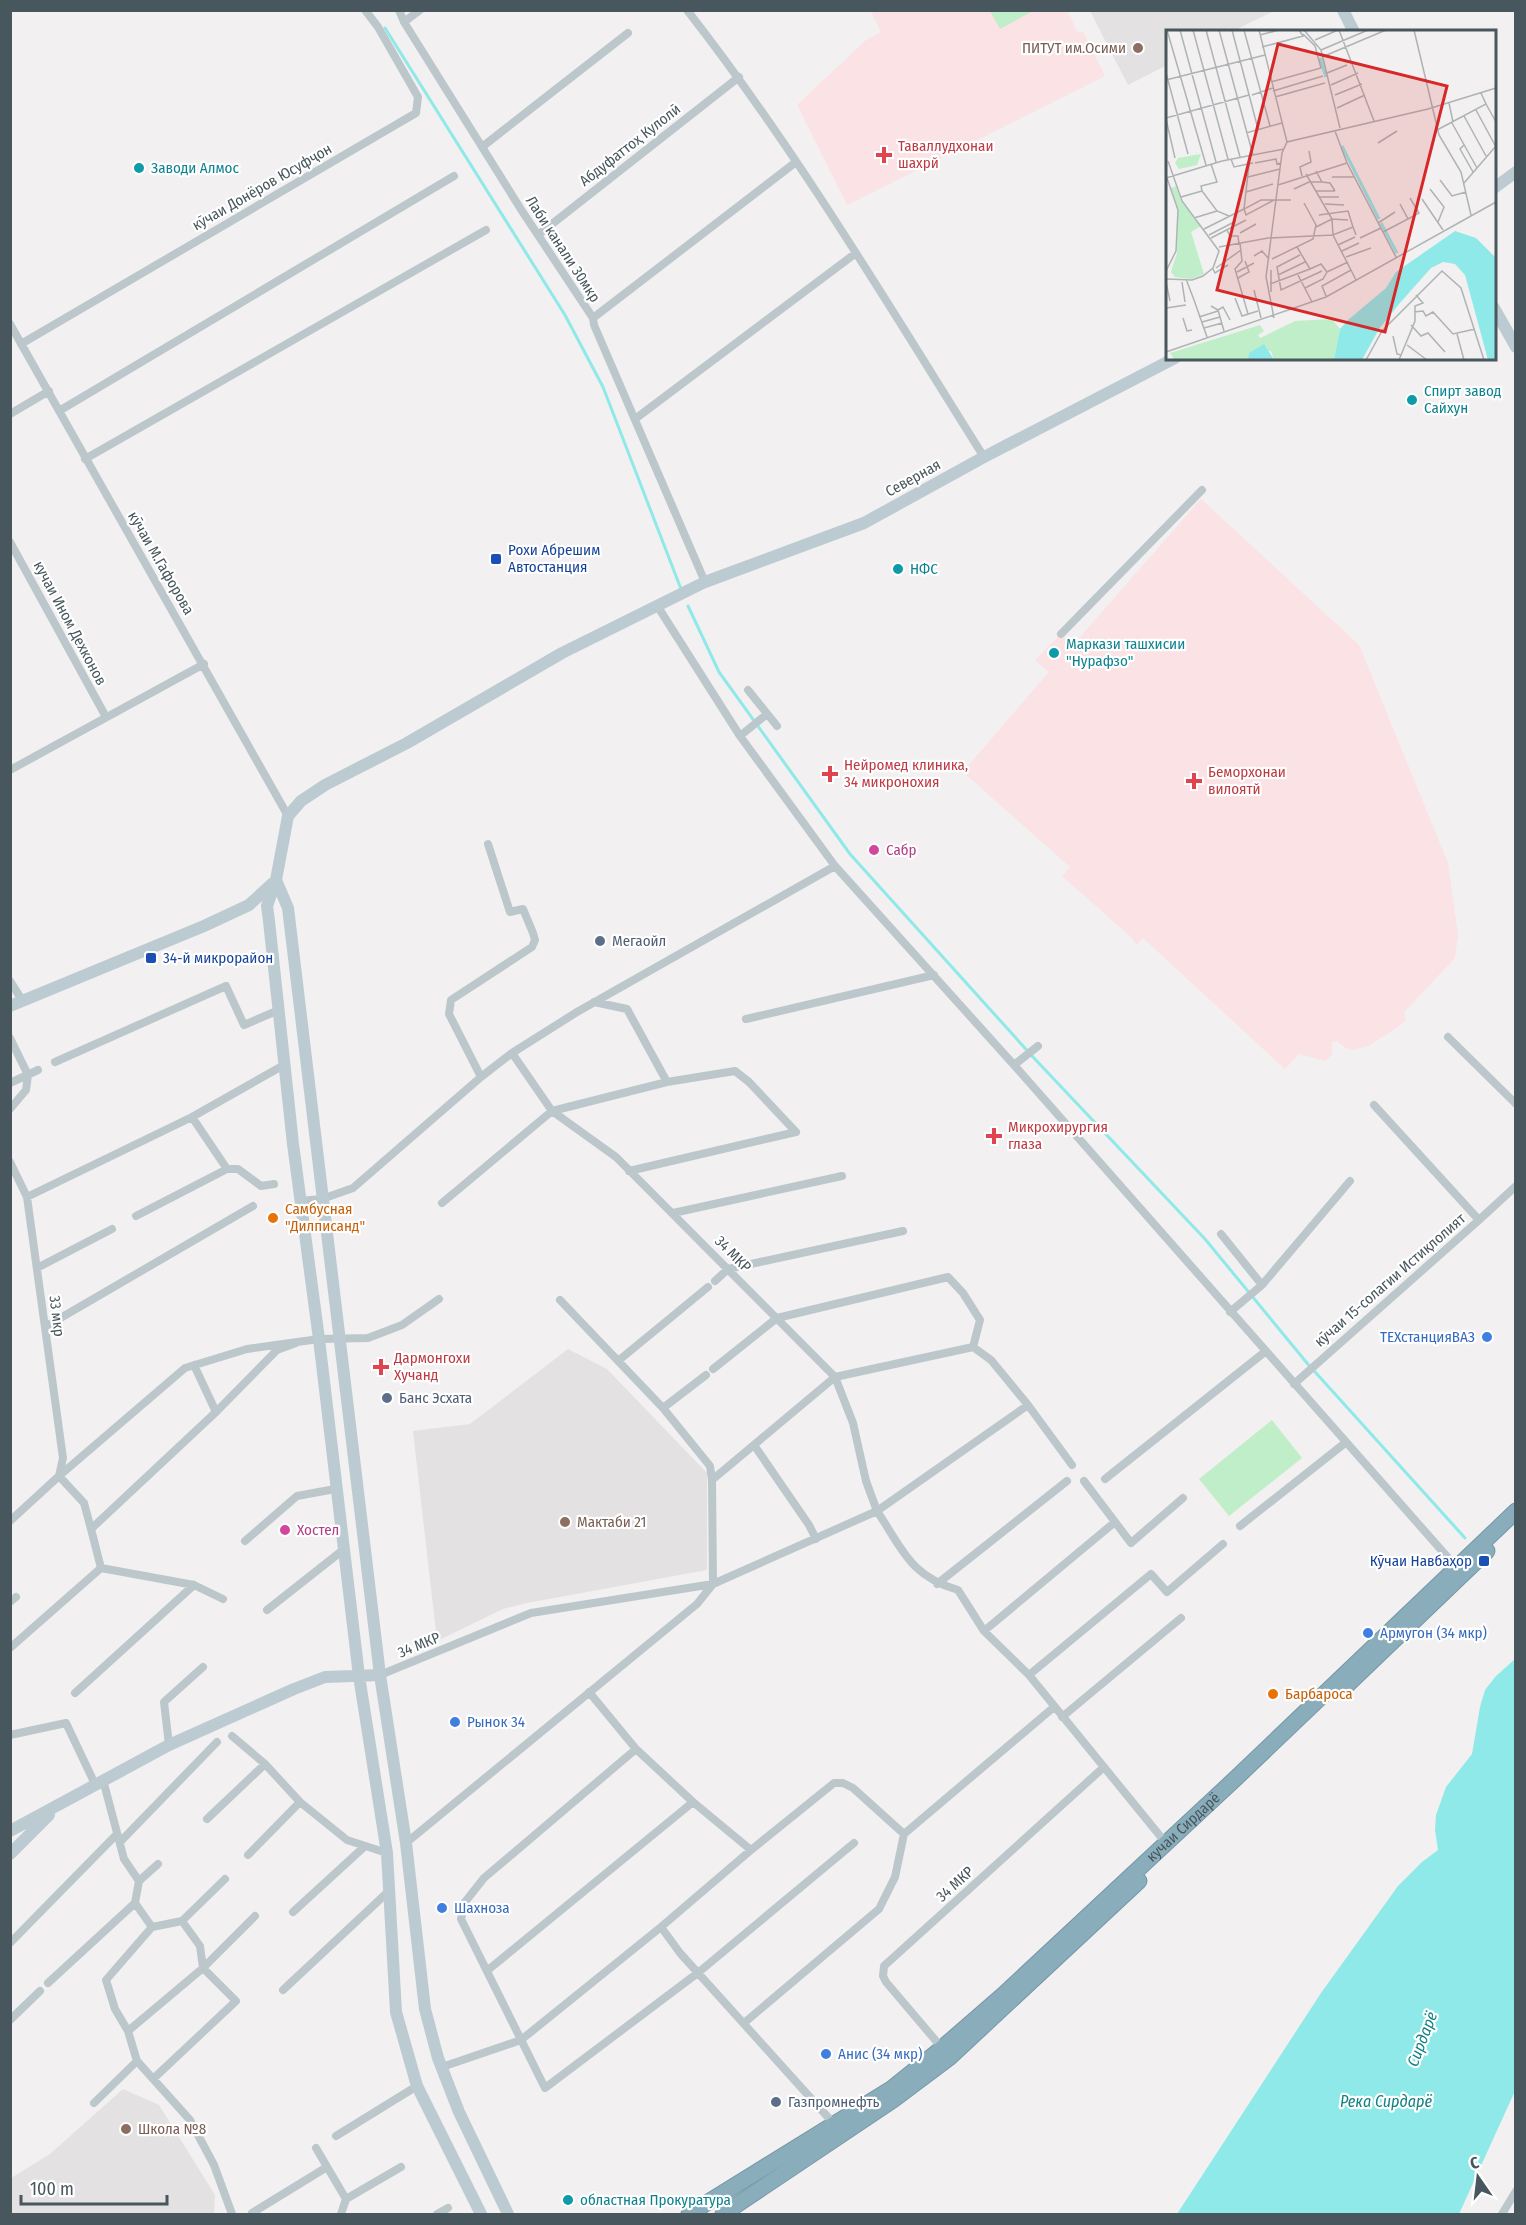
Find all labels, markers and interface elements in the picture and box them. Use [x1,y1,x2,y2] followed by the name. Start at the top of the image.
[1166,30,1496,360] inset map
[1022,39,1126,57] place label: ПИТУТ им.Осими
[1131,41,1145,55] marker: ПИТУТ им.Осими
[576,100,684,190] street label: Абдуфаттоҳ Кулолӣ
[898,137,994,172] place label: Таваллудхонаи шахрй
[189,140,335,234] street label: кӯчаи Донёров Юсуфҷон
[875,146,893,164] marker: Таваллудхонаи шахрй
[151,159,239,177] place label: Заводи Алмос
[132,161,146,175] marker: Заводи Алмос
[522,193,604,306] street label: Лаби канали 30мкр
[1424,382,1501,417] place label: Спирт завод Сайхун
[1405,393,1419,407] marker: Спирт завод Сайхун
[882,455,944,501] street label: Северная
[124,508,198,618] street label: кӯчаи М.Гафорова
[508,541,600,576] place label: Рохи Абрешим Автостанция
[489,552,503,566] marker: Рохи Абрешим Автостанция
[30,558,110,688] street label: кучаи Ином Дехконов
[910,560,938,578] place label: НФС
[891,562,905,576] marker: НФС
[1066,635,1185,670] place label: Маркази ташхисии "Нурафзо"
[1047,646,1061,660] marker: Маркази ташхисии "Нурафзо"
[844,756,968,791] place label: Нейромед клиника, 34 микронохия
[1208,763,1286,798] place label: Беморхонаи вилоятй
[821,765,839,783] marker: Нейромед клиника, 34 микронохия
[1185,772,1203,790] marker: Беморхонаи вилоятй
[886,841,917,859] place label: Сабр
[867,843,881,857] marker: Сабр
[612,932,666,950] place label: Мегаойл
[593,934,607,948] marker: Мегаойл
[163,949,273,967] place label: 34-й микрорайон
[144,951,158,965] marker: 34-й микрорайон
[1008,1118,1108,1153] place label: Микрохирургия глаза
[985,1127,1003,1145] marker: Микрохирургия глаза
[285,1200,365,1235] place label: Самбусная "Дилписанд"
[1311,1209,1470,1351] street label: кӯчаи 15-солагии Истиқлолият
[266,1211,280,1225] marker: Самбусная "Дилписанд"
[711,1232,755,1276] street label: 34 МКР
[46,1294,68,1338] street label: 33 мкр
[1380,1328,1475,1346] place label: ТЕХстанцияВАЗ
[1480,1330,1494,1344] marker: ТЕХстанцияВАЗ
[393,1349,471,1384] place label: Дармонгохи Хучанд
[372,1358,390,1376] marker: Дармонгохи Хучанд
[399,1389,472,1407] place label: Банс Эсхата
[380,1391,394,1405] marker: Банс Эсхата
[577,1513,646,1531] place label: Мактаби 21
[558,1515,572,1529] marker: Мактаби 21
[297,1521,339,1539] place label: Хостел
[278,1523,292,1537] marker: Хостел
[1370,1552,1472,1570] place label: Кӯчаи Навбаҳор
[1477,1554,1491,1568] marker: Кӯчаи Навбаҳор
[1380,1624,1487,1642] place label: Армугон (34 мкр)
[1361,1626,1375,1640] marker: Армугон (34 мкр)
[395,1628,443,1662] street label: 34 МКР
[1285,1685,1353,1703] place label: Барбароса
[1266,1687,1280,1701] marker: Барбароса
[467,1713,525,1731] place label: Рынок 34
[448,1715,462,1729] marker: Рынок 34
[1143,1789,1224,1866] street label: кучаи Сирдарё
[933,1862,977,1905] street label: 34 МКР
[454,1899,510,1917] place label: Шахноза
[435,1901,449,1915] marker: Шахноза
[1403,2009,1441,2069] water label: Сирдарё
[838,2045,922,2063] place label: Анис (34 мкр)
[819,2047,833,2061] marker: Анис (34 мкр)
[1340,2092,1432,2111] water label: Река Сирдарё
[788,2093,880,2111] place label: Газпромнефть
[769,2095,783,2109] marker: Газпромнефть
[138,2120,206,2138] place label: Школа №8
[119,2122,133,2136] marker: Школа №8
[1448,2147,1508,2207] north arrow
[1468,2153,1481,2173] text: С
[21,2168,166,2206] scale bar
[30,2178,74,2200] text: 100 m
[580,2191,731,2209] place label: областная Прокуратура
[561,2193,575,2207] marker: областная Прокуратура

